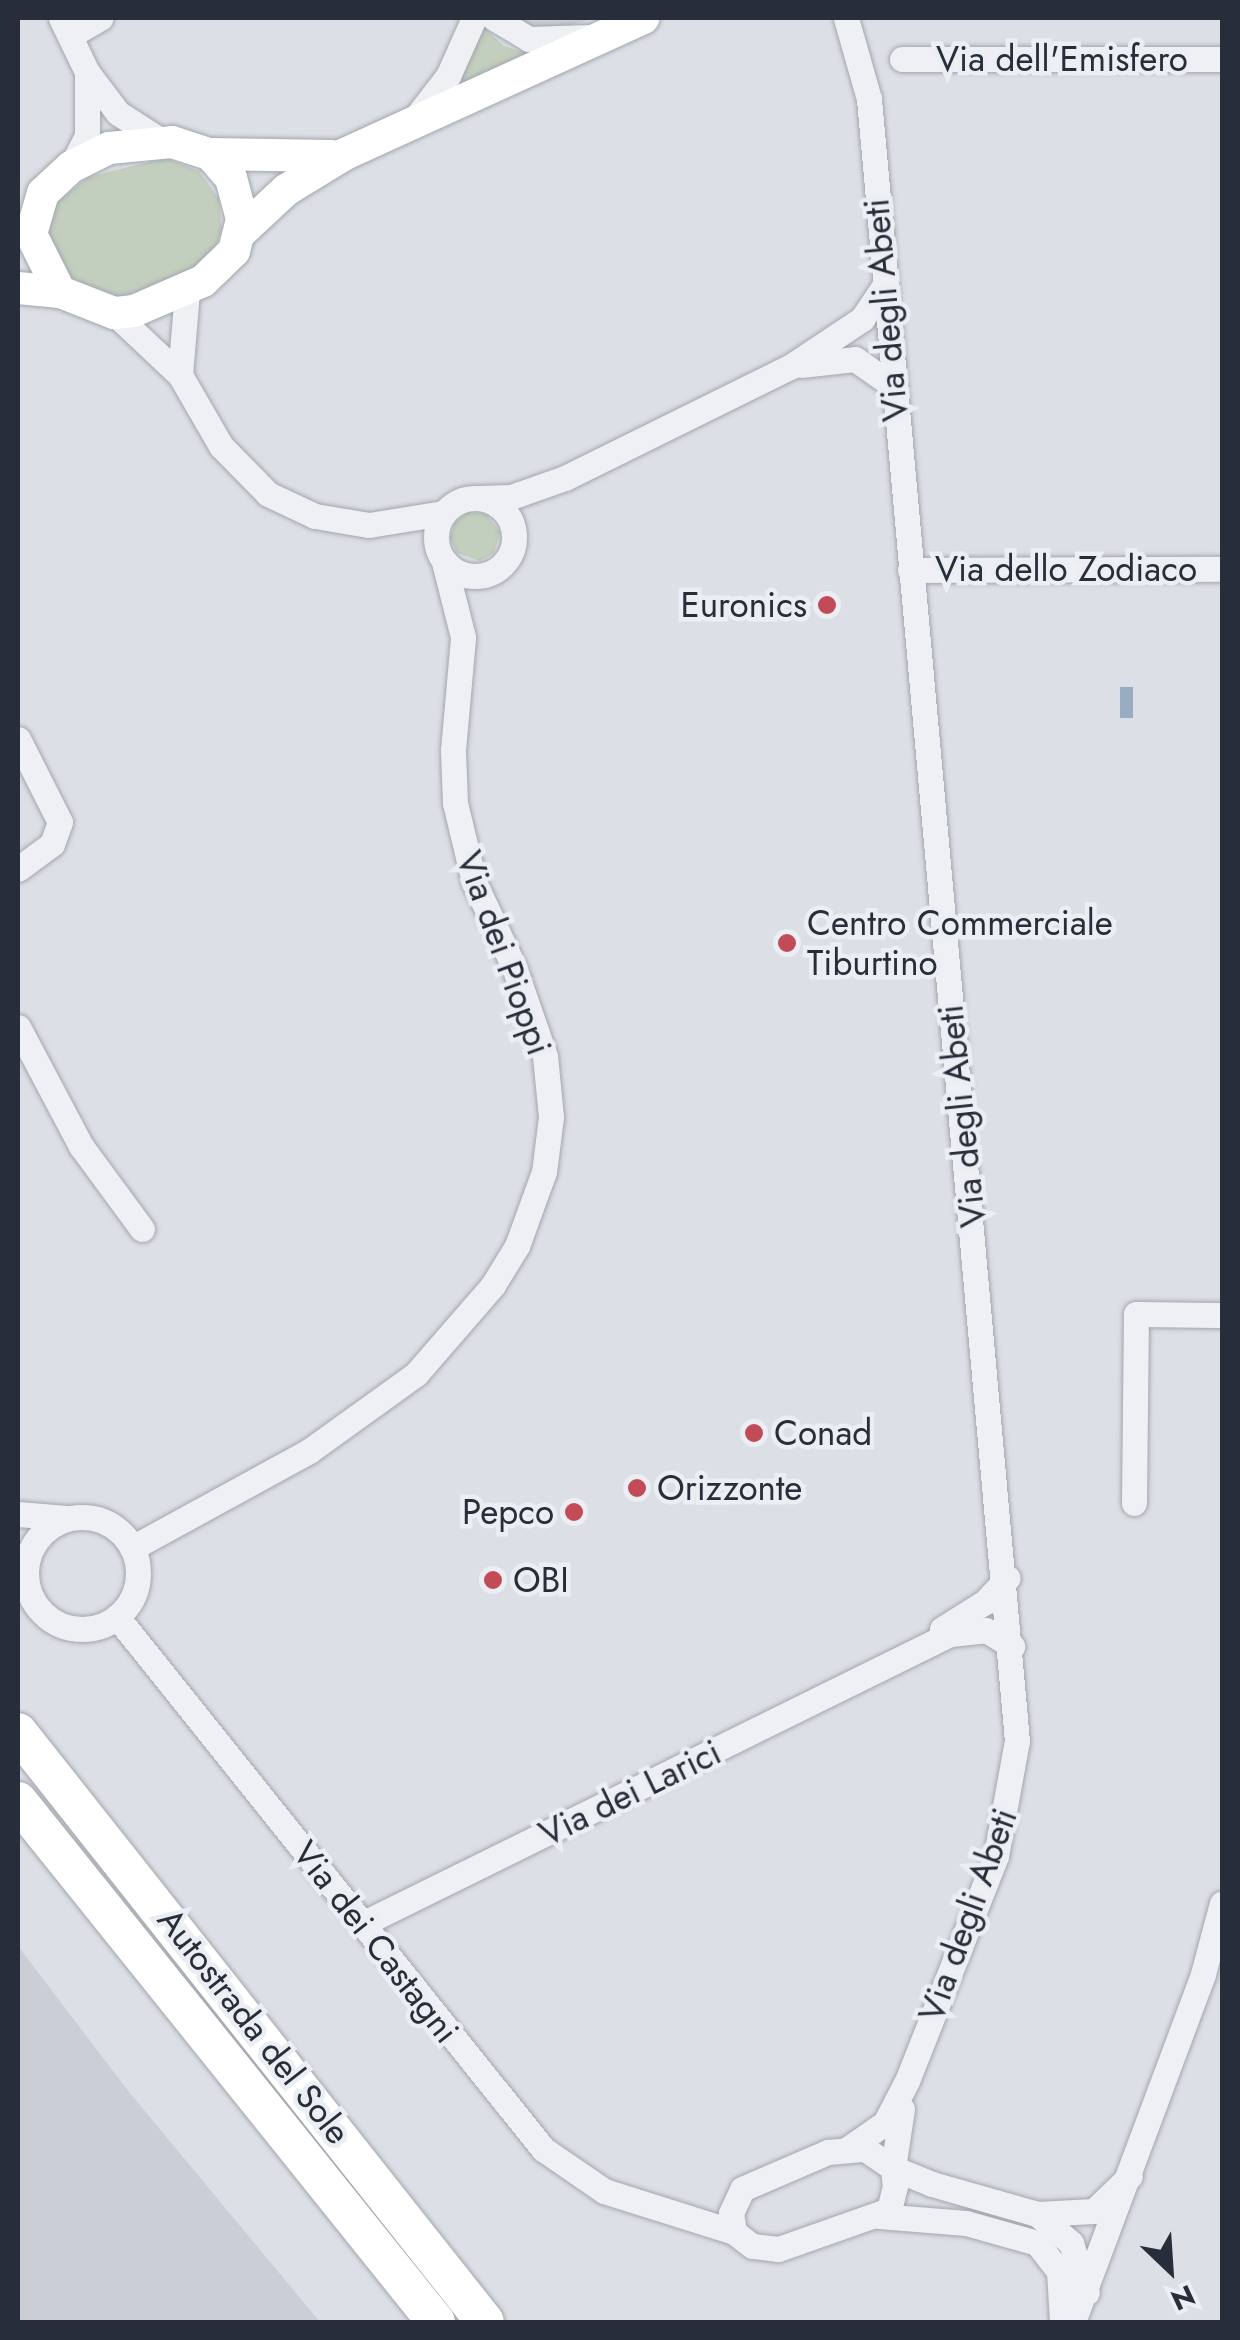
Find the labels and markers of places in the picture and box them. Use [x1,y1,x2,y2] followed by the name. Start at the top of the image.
[680,584,807,626] place label: Euronics
[816,594,838,616] marker: Euronics
[807,902,1113,984] place label: Centro Commerciale Tiburtino
[776,932,798,954] marker: Centro Commerciale Tiburtino
[774,1412,872,1454] place label: Conad
[743,1422,765,1444] marker: Conad
[657,1467,802,1509] place label: Orizzonte
[626,1477,648,1499] marker: Orizzonte
[462,1491,554,1533] place label: Pepco
[563,1501,585,1523] marker: Pepco
[513,1559,569,1601] place label: OBI
[482,1569,504,1591] marker: OBI

